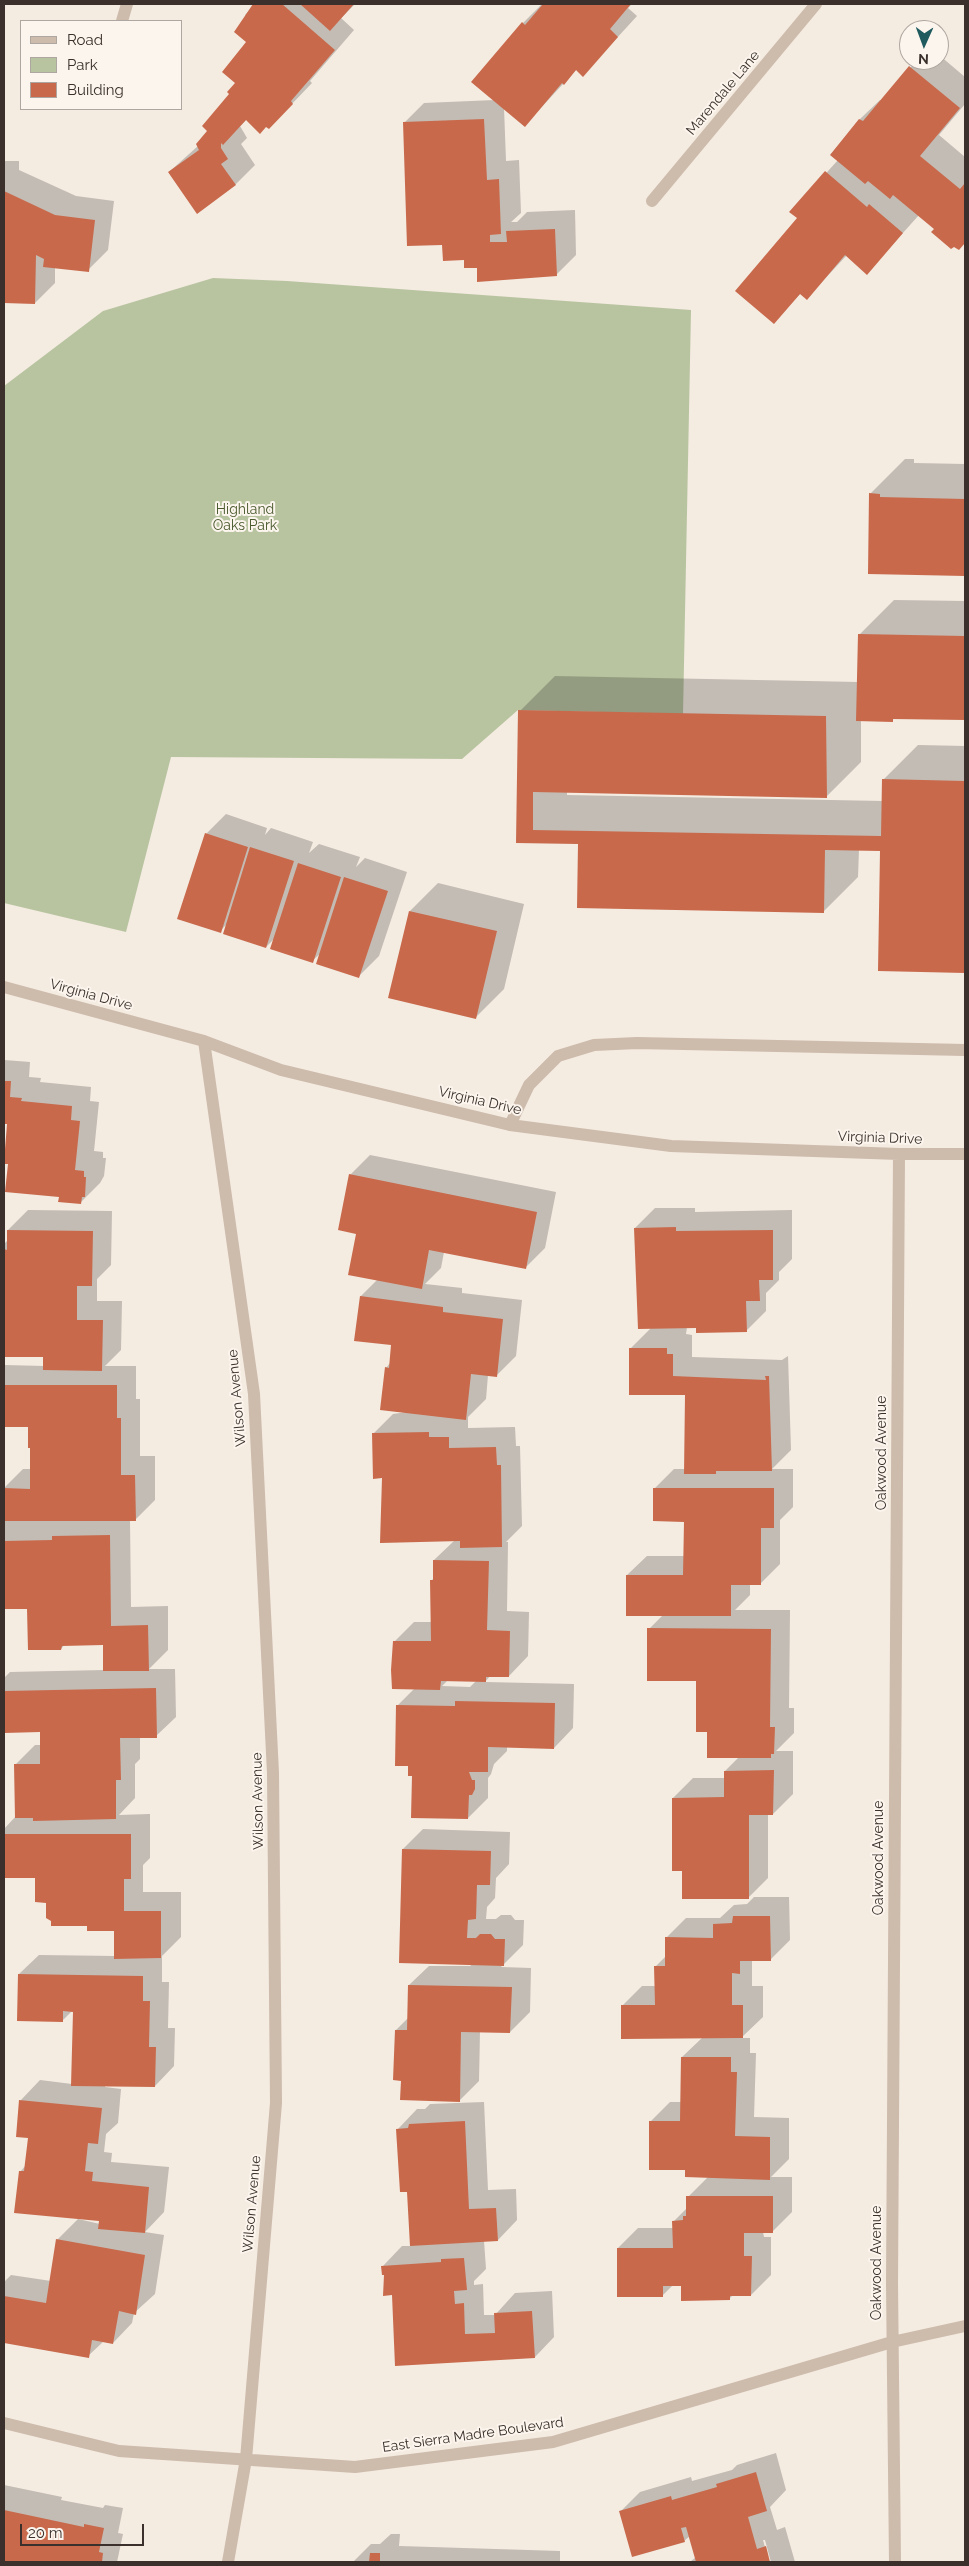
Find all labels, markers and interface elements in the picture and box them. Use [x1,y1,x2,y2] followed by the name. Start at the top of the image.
[20,20,182,110] legend
[899,20,949,70] north arrow
[67,31,103,49] text: Road
[683,47,763,139] street label: Marendale Lane
[918,51,929,67] text: N
[67,56,98,74] text: Park
[67,81,124,99] text: Building
[213,502,277,534] park label: Highland Oaks Park
[48,976,134,1014] street label: Virginia Drive
[437,1083,523,1119] street label: Virginia Drive
[837,1128,923,1148] street label: Virginia Drive
[224,1349,250,1447] street label: Wilson Avenue
[874,1396,890,1510] street label: Oakwood Avenue
[249,1752,267,1850] street label: Wilson Avenue
[871,1801,887,1915] street label: Oakwood Avenue
[239,2155,265,2253] street label: Wilson Avenue
[869,2206,885,2320] street label: Oakwood Avenue
[381,2414,565,2456] street label: East Sierra Madre Boulevard
[22,2514,146,2546] scale bar
[28,2524,63,2542] text: 20 m

